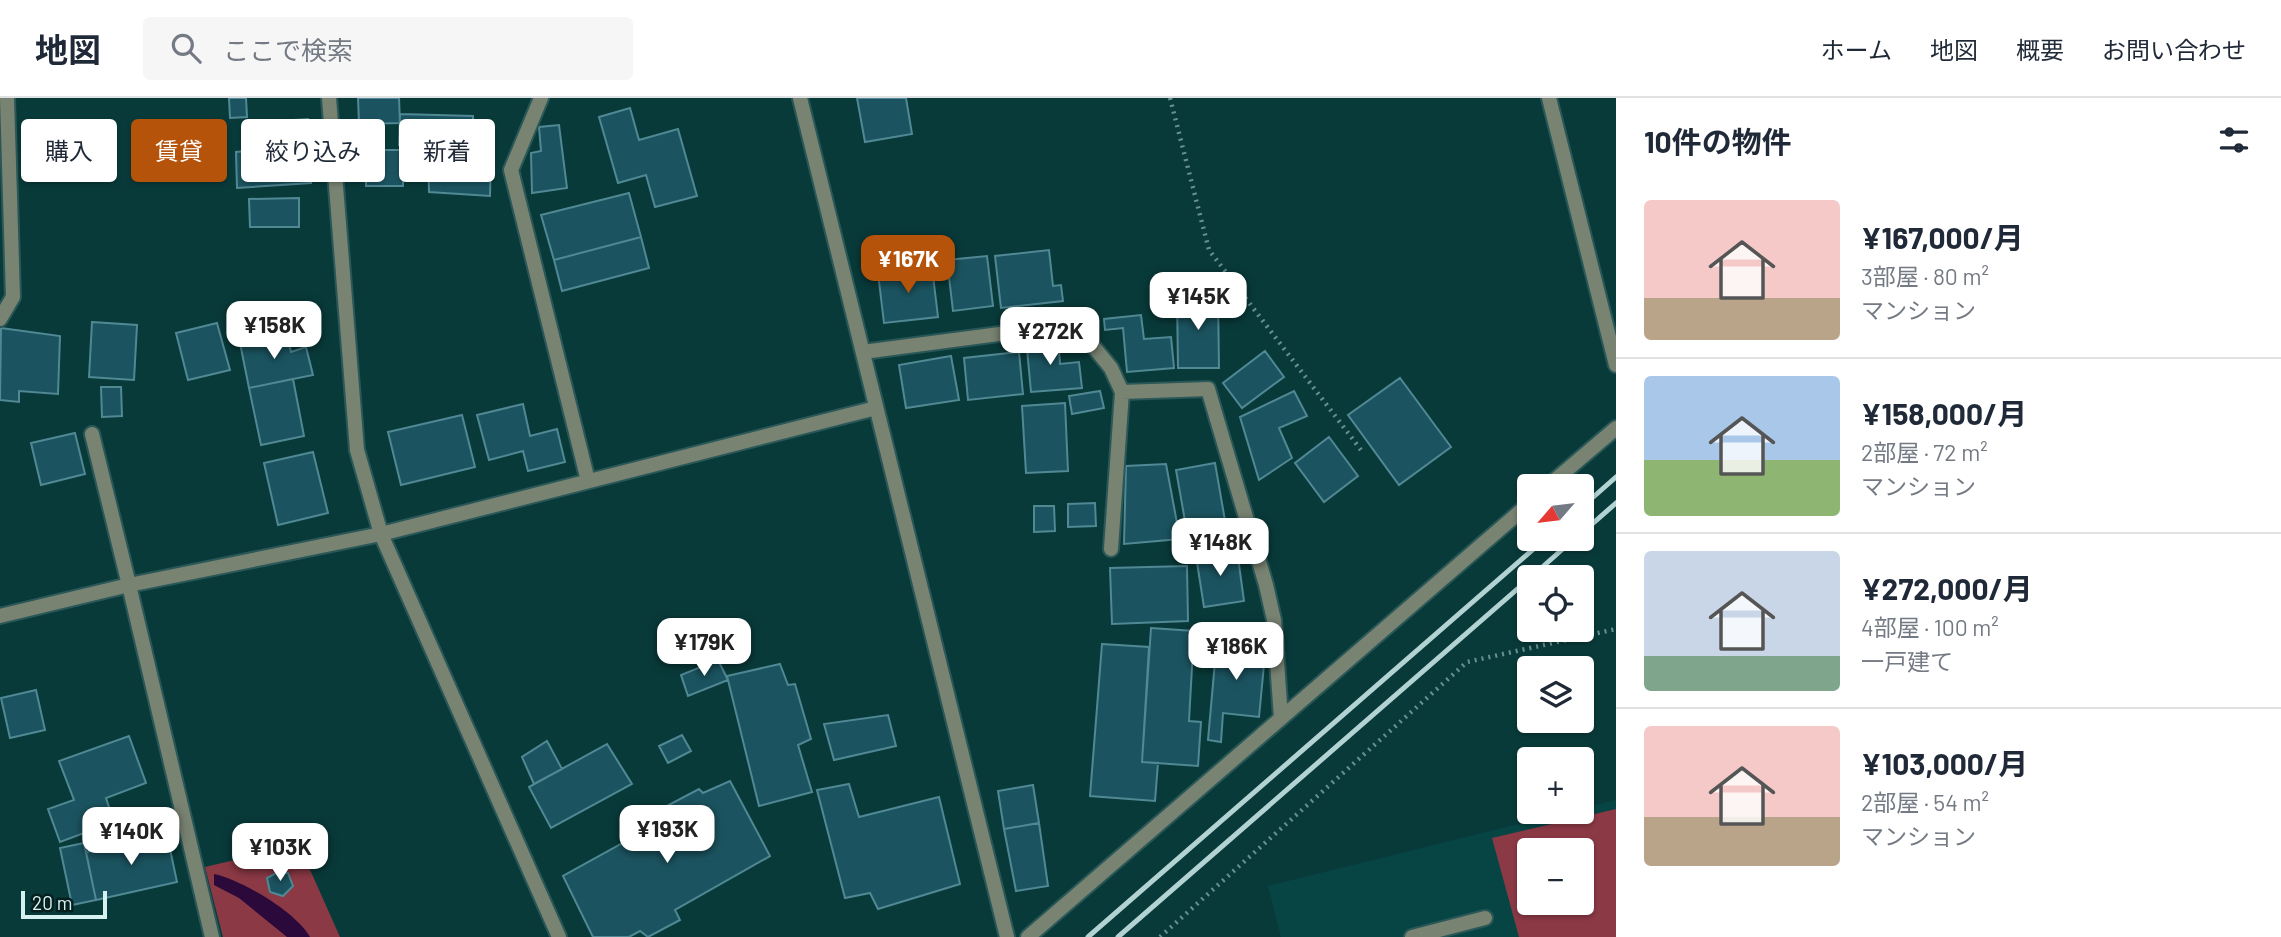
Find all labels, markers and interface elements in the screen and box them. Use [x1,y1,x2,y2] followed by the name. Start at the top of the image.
[143,17,633,80] search box
[35,29,101,69] text: 地図
[167,29,205,67] icon: search
[223,34,353,65] text: ここで検索
[1821,35,1892,64] text: ホーム
[1930,35,1978,64] text: 地図
[2016,35,2064,64] text: 概要
[2102,35,2246,64] text: お問い合わせ
[21,119,117,182] chip: 購入
[131,119,227,182] chip: 賃貸
[241,119,385,182] chip: 絞り込み
[399,119,495,182] chip: 新着
[2215,121,2253,159] icon: filters
[1644,123,1792,159] text: 10件の物件
[1861,219,2024,255] text: ¥167,000/月
[1700,228,1784,312] icon: home
[859,236,957,295] pin: ¥167K
[877,244,939,272] text: ¥167K
[1861,262,1989,290] text: 3部屋 · 80 m²
[1149,272,1247,332] pin: ¥145K
[1166,281,1230,309] text: ¥145K
[1861,296,1976,324] text: マンション
[225,302,323,361] pin: ¥158K
[1001,308,1099,367] pin: ¥272K
[242,310,306,338] text: ¥158K
[1016,316,1084,344] text: ¥272K
[1861,395,2027,431] text: ¥158,000/月
[1700,404,1784,488] icon: home
[1861,438,1988,466] text: 2部屋 · 72 m²
[1861,472,1976,500] text: マンション
[1517,474,1594,551] north arrow
[1517,474,1594,915] map controls
[1171,518,1269,578] pin: ¥148K
[1188,527,1252,555] text: ¥148K
[1517,565,1594,642] button: locate
[1861,570,2033,606] text: ¥272,000/月
[1700,579,1784,663] icon: home
[1861,613,1999,641] text: 4部屋 · 100 m²
[655,618,753,678] pin: ¥179K
[1187,622,1285,682] pin: ¥186K
[673,627,735,655] text: ¥179K
[1204,631,1268,659] text: ¥186K
[1861,647,1953,675] text: 一戸建て
[1517,656,1594,733] button: layers
[1861,745,2028,781] text: ¥103,000/月
[1517,747,1594,824] button: +
[1700,754,1784,838] icon: home
[1861,788,1989,816] text: 2部屋 · 54 m²
[618,806,716,865] pin: ¥193K
[82,808,180,867] pin: ¥140K
[636,814,698,842] text: ¥193K
[98,816,164,844] text: ¥140K
[1861,822,1976,850] text: マンション
[231,824,329,883] pin: ¥103K
[248,832,312,860] text: ¥103K
[1517,838,1594,915] button: −
[21,888,107,920] scale bar
[32,891,72,914] text: 20 m

